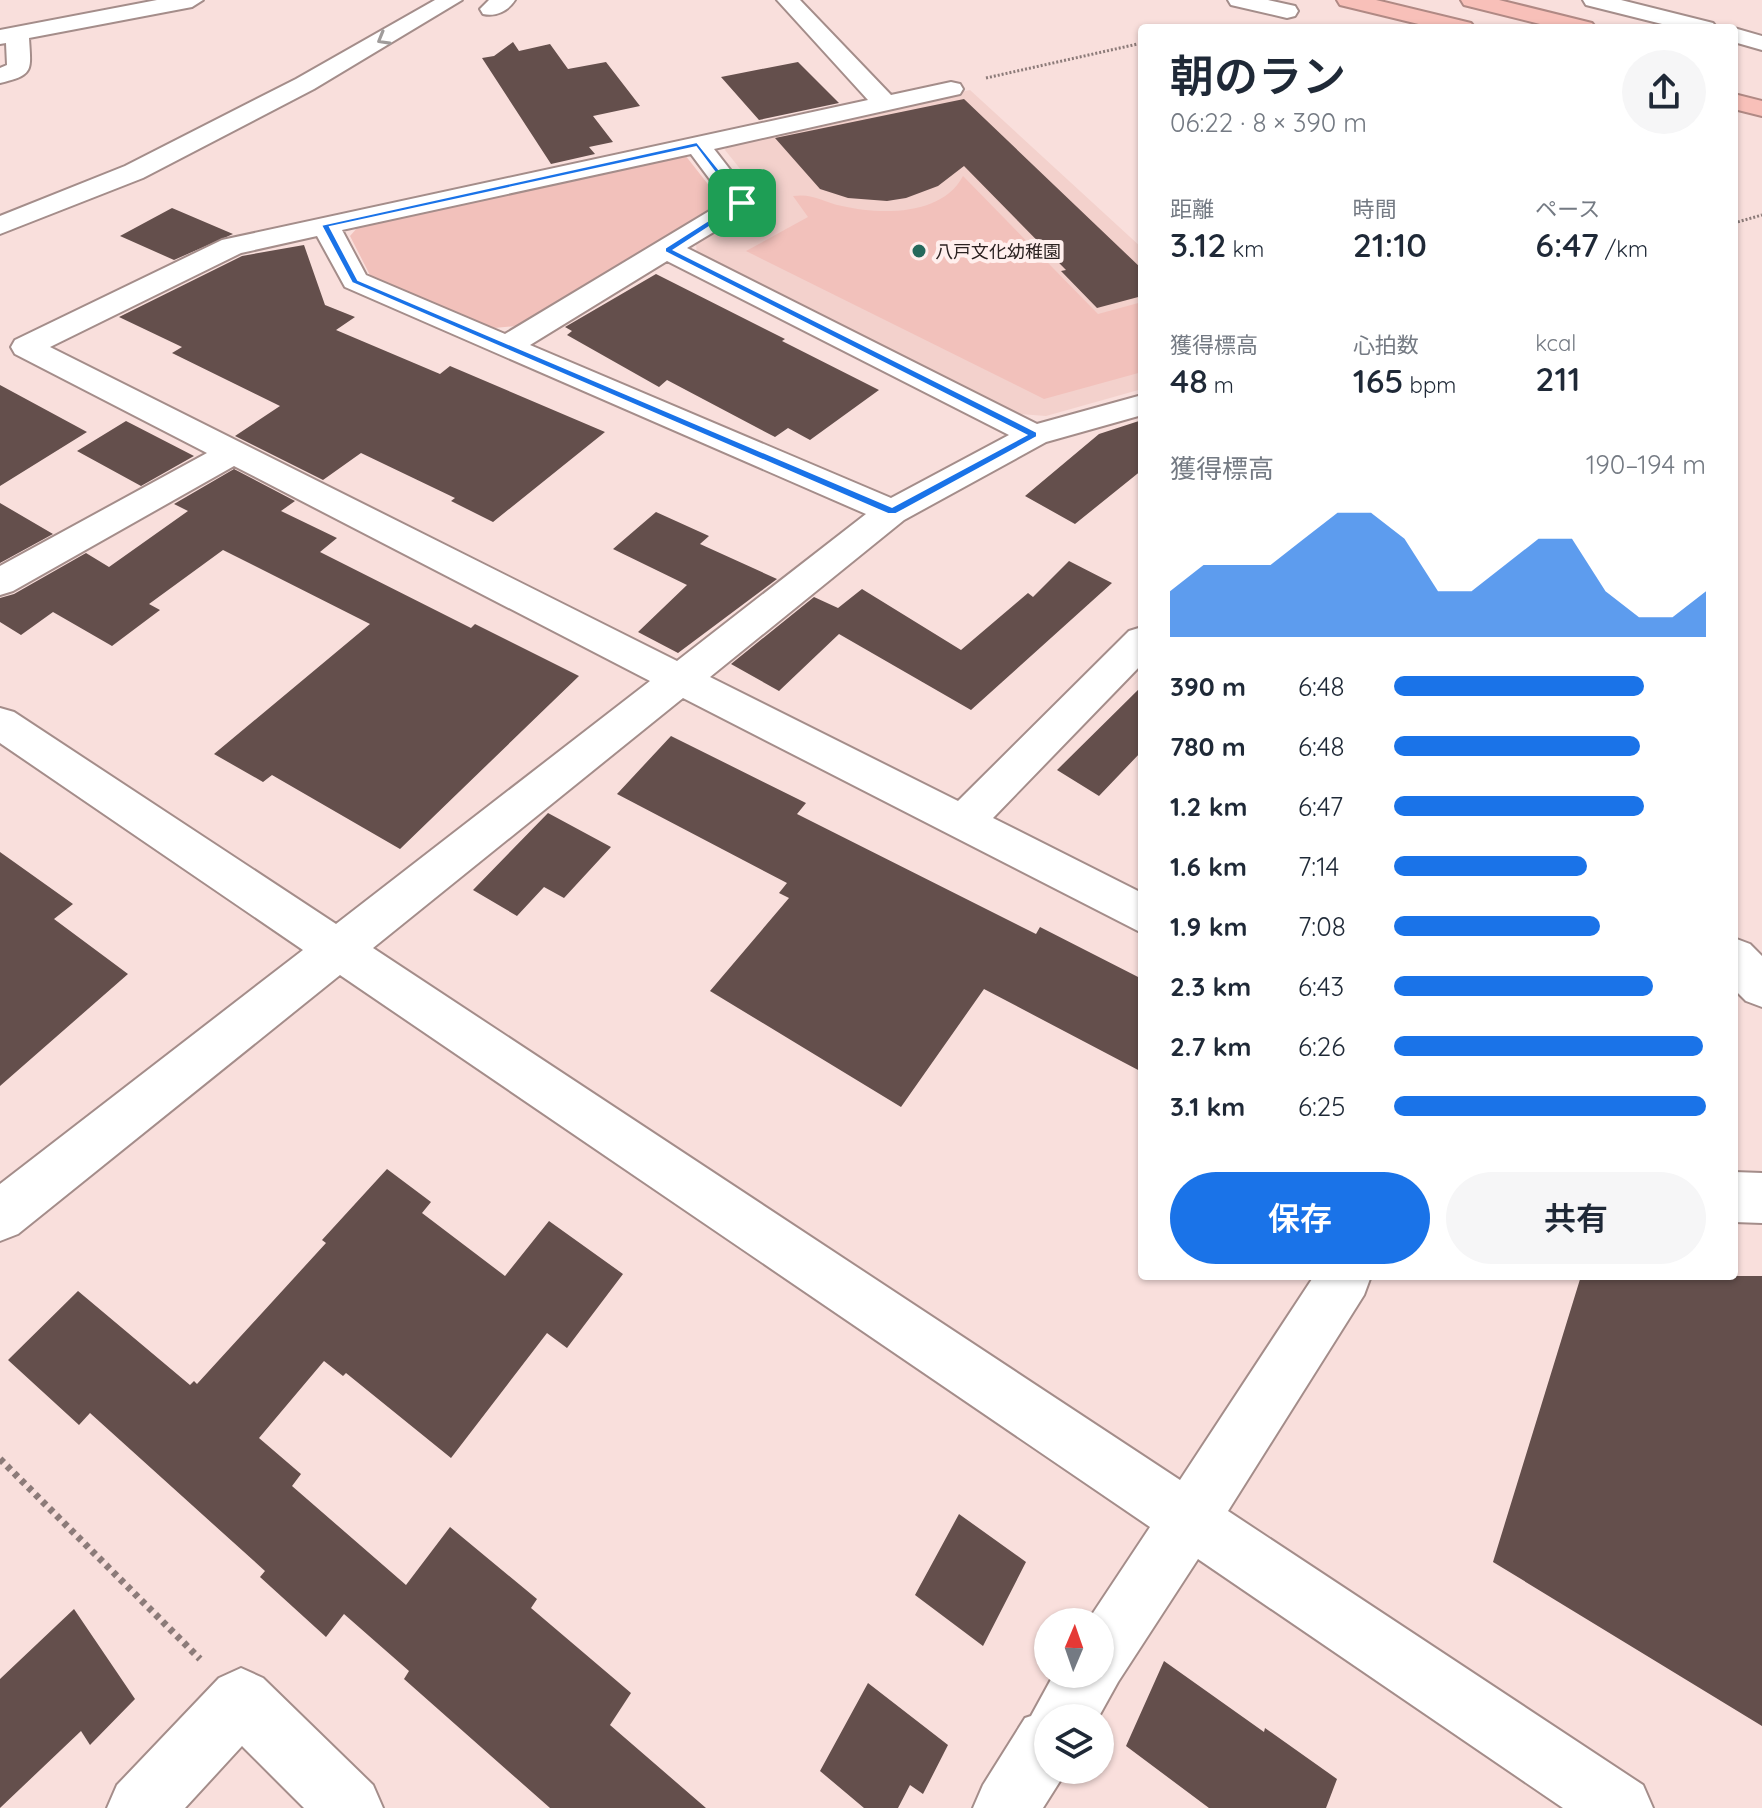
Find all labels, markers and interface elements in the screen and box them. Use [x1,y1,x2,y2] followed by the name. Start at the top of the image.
[377,29,392,45] one-way arrow
[1170,48,1346,103] text: 朝のラン
[1622,50,1706,134] button: share
[1170,106,1367,139] text: 06:22 · 8 × 390 m
[708,169,776,237] pin
[720,181,764,225] icon: arrive
[1170,195,1214,223] text: 距離
[1353,195,1397,223] text: 時間
[1535,195,1600,223] text: ペース
[1170,223,1226,266] text: 3.12
[1353,223,1427,266] text: 21:10
[1535,223,1599,266] text: 6:47
[1226,235,1264,263] text: km
[1599,235,1648,263] text: /km
[935,240,1061,263] place label: 八戸文化幼稚園
[910,242,928,260] marker: 八戸文化幼稚園
[1535,329,1576,357] text: kcal
[1170,331,1258,359] text: 獲得標高
[1353,331,1419,359] text: 心拍数
[1535,357,1581,400] text: 211
[1170,359,1208,402] text: 48
[1353,359,1404,402] text: 165
[1208,371,1234,399] text: m
[1404,371,1456,399] text: bpm
[1586,448,1706,481] text: 190–194 m
[1170,452,1274,485] text: 獲得標高
[1170,670,1246,703] text: 390 m
[1298,670,1345,703] text: 6:48
[1170,730,1246,763] text: 780 m
[1298,730,1345,763] text: 6:48
[1170,790,1247,823] text: 1.2 km
[1298,790,1343,823] text: 6:47
[1170,850,1247,883] text: 1.6 km
[1298,850,1339,883] text: 7:14
[1170,910,1247,943] text: 1.9 km
[1298,910,1346,943] text: 7:08
[1170,970,1251,1003] text: 2.3 km
[1298,970,1344,1003] text: 6:43
[1170,1030,1252,1063] text: 2.7 km
[1298,1030,1345,1063] text: 6:26
[1170,1090,1245,1123] text: 3.1 km
[1298,1090,1345,1123] text: 6:25
[1170,1172,1430,1264] button: 保存
[1446,1172,1706,1264] button: 共有
[1034,1608,1114,1688] north arrow
[1034,1608,1114,1784] map controls
[1034,1704,1114,1784] button: layers

